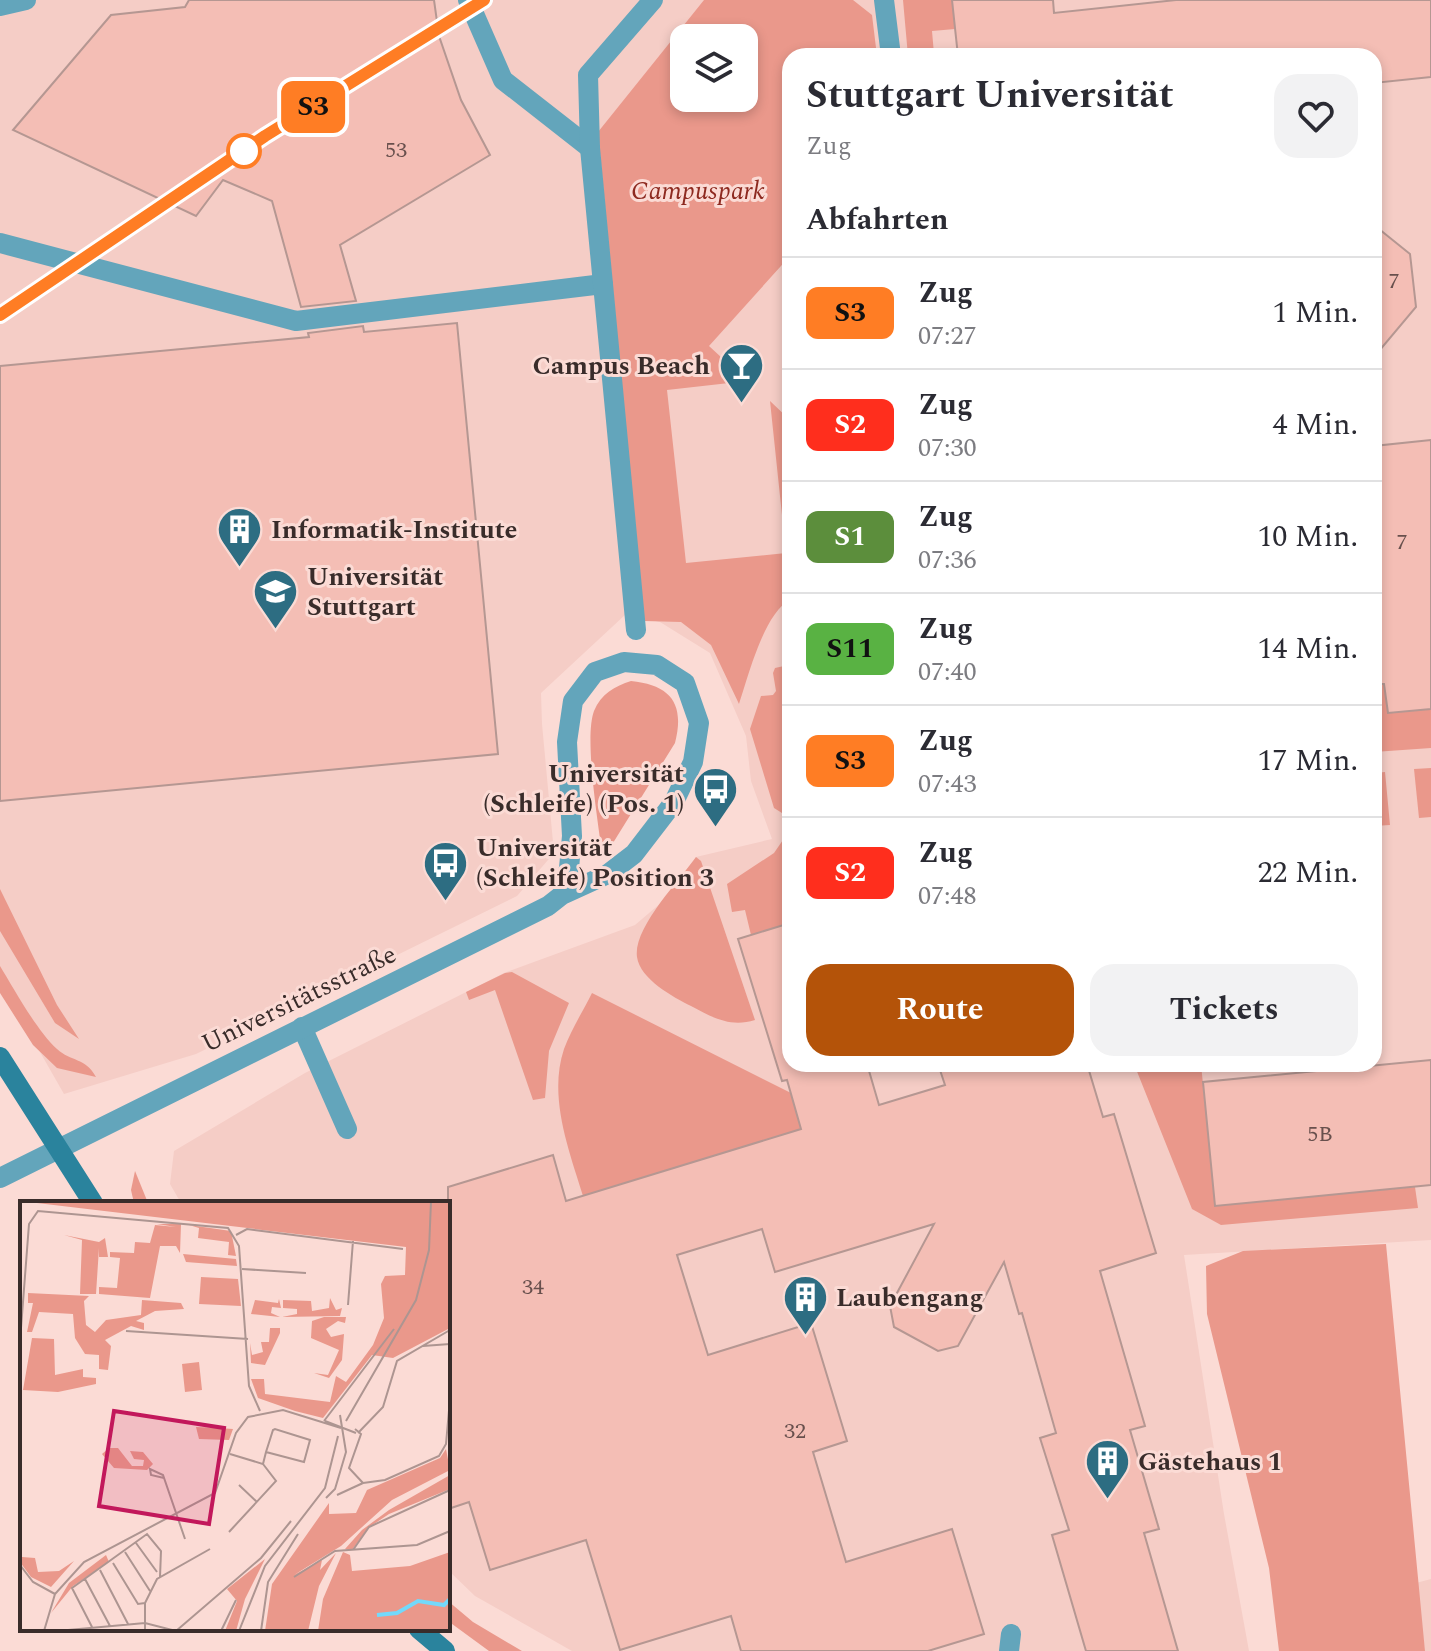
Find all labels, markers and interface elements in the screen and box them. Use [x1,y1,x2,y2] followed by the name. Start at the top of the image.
[670,24,758,112] map controls
[670,24,758,112] button: layers
[806,67,1174,125] text: Stuttgart Universität
[1274,74,1358,158] button: heart
[277,81,349,133] line badge: S3
[297,85,329,128] text: S3
[806,126,852,166] text: Zug
[227,134,261,168] unlabelled marker
[385,134,407,167] house number: 53
[631,171,765,211] park label: Campuspark
[806,197,949,243] text: Abfahrten
[1388,265,1400,298] house number: 7
[918,270,973,316] text: Zug
[1272,290,1358,336] text: 1 Min.
[834,291,866,334] text: S3
[918,316,977,356] text: 07:27
[717,342,765,405] bar icon: Campus Beach
[533,346,710,386] place label: Campus Beach
[918,382,973,428] text: Zug
[1272,402,1358,448] text: 4 Min.
[834,403,866,446] text: S2
[918,428,977,468] text: 07:30
[918,494,973,540] text: Zug
[216,506,264,569] building icon: Informatik-Institute
[271,510,517,550] place label: Informatik-Institute
[1257,514,1358,560] text: 10 Min.
[834,515,866,558] text: S1
[1396,526,1408,559] house number: 7
[918,540,977,580] text: 07:36
[307,557,443,627] place label: Universität Stuttgart
[252,568,300,631] school or university icon: Universität Stuttgart
[918,606,973,652] text: Zug
[1257,626,1358,672] text: 14 Min.
[826,627,874,670] text: S11
[918,652,977,692] text: 07:40
[918,718,973,764] text: Zug
[1257,738,1358,784] text: 17 Min.
[834,739,866,782] text: S3
[483,754,684,824] place label: Universität (Schleife) (Pos. 1)
[918,764,977,804] text: 07:43
[691,765,739,828] bus stop icon: Universität (Schleife) (Pos. 1)
[476,828,714,898] place label: Universität (Schleife) Position 3
[918,830,973,876] text: Zug
[421,839,469,902] bus stop icon: Universität (Schleife) Position 3
[1257,850,1358,896] text: 22 Min.
[834,851,866,894] text: S2
[918,876,977,916] text: 07:48
[195,934,403,1064] street label: Universitätsstraße
[806,964,1074,1056] button: Route
[1090,964,1358,1056] button: Tickets
[1307,1118,1333,1151] house number: 5B
[20,1201,450,1631] inset map
[522,1271,544,1304] house number: 34
[781,1274,829,1337] building icon: Laubengang
[836,1278,983,1318] place label: Laubengang
[784,1415,806,1448] house number: 32
[1083,1438,1131,1501] building icon: Gästehaus 1
[1138,1442,1282,1482] place label: Gästehaus 1

